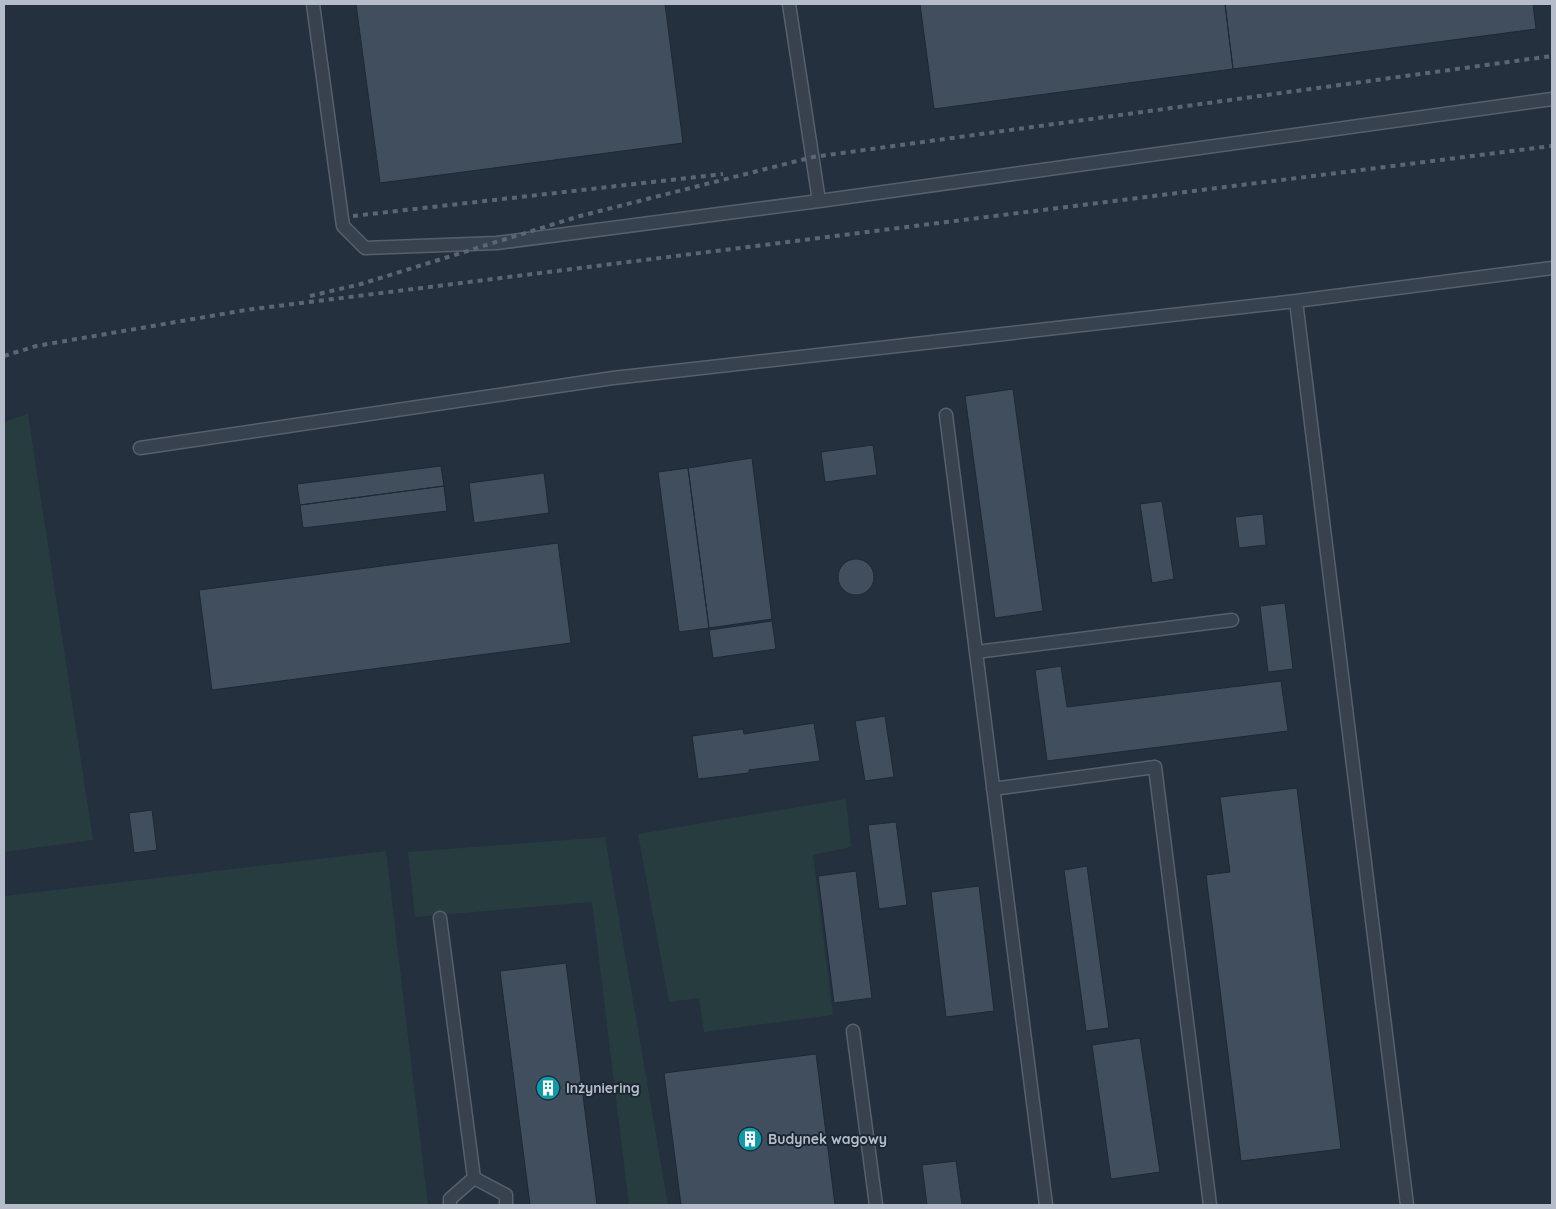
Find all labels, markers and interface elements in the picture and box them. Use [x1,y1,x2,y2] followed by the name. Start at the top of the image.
[535,1075,561,1101] building icon: Inżyniering
[566,1079,640,1097] place label: Inżyniering
[737,1126,763,1152] building icon: Budynek wagowy
[768,1130,887,1148] place label: Budynek wagowy

